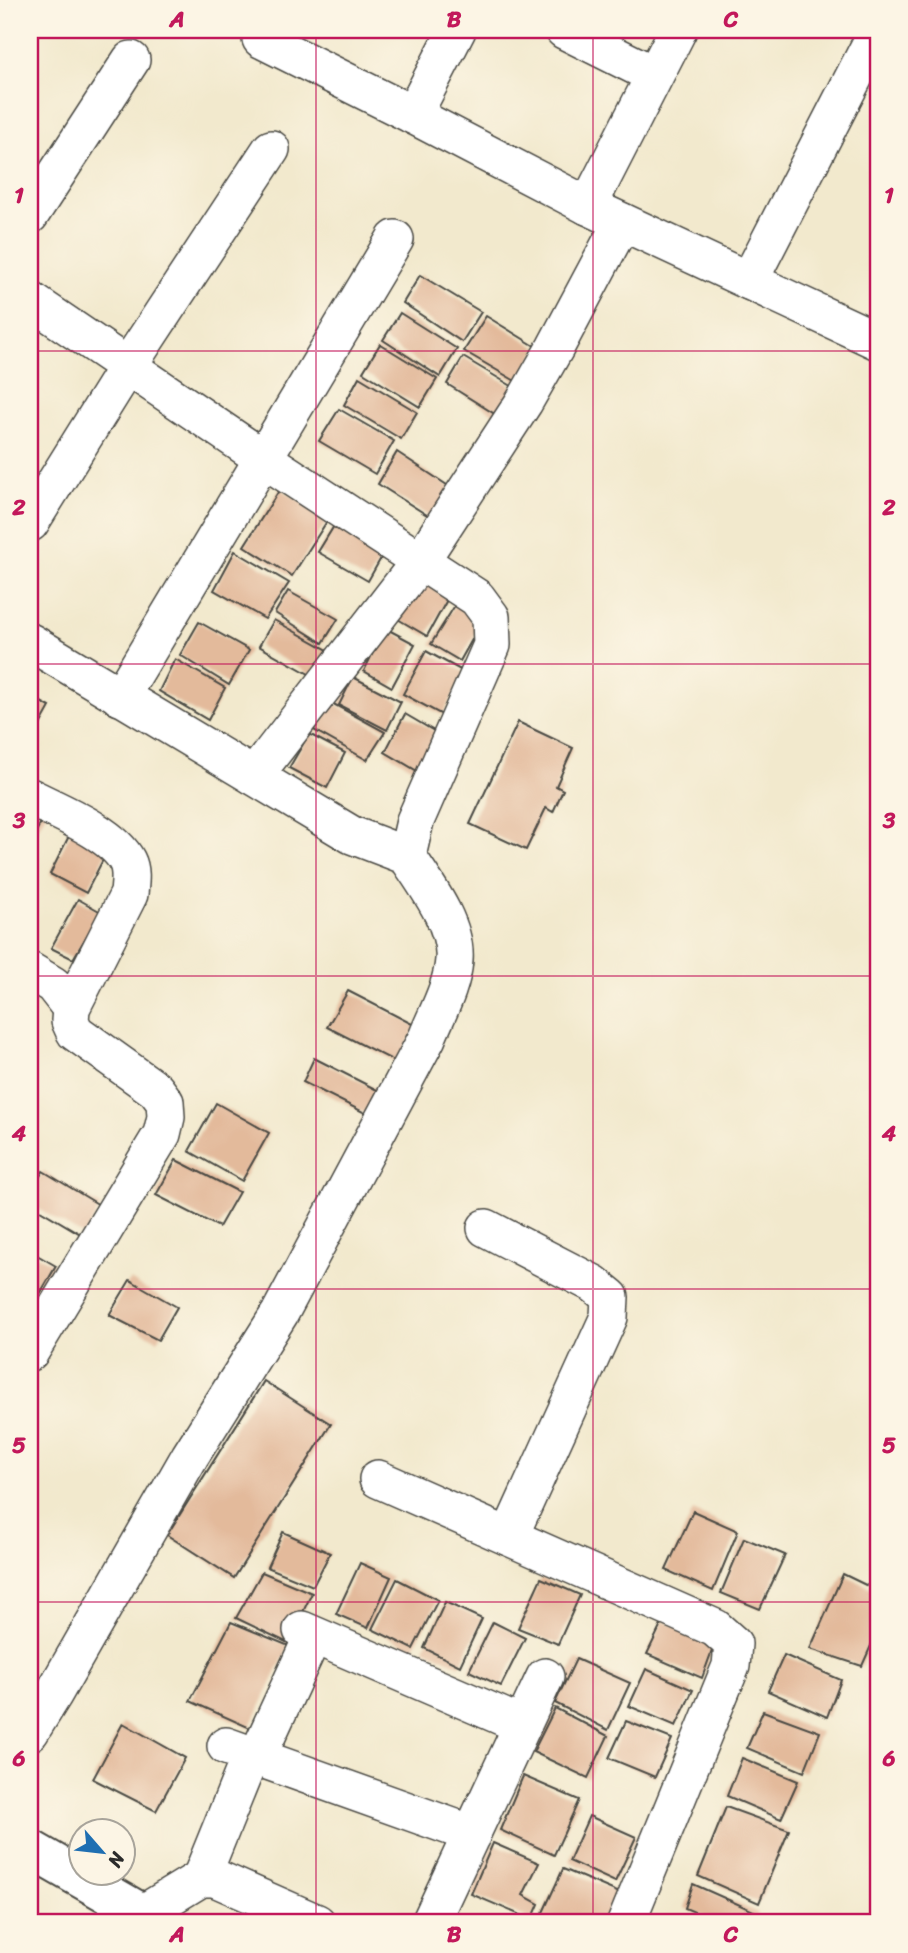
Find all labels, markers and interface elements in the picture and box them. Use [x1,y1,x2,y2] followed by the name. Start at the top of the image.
[168,0,185,40] text: A
[447,0,462,40] text: B
[723,0,739,40] text: C
[14,175,24,216] text: 1
[884,175,894,216] text: 1
[11,487,26,528] text: 2
[881,487,896,528] text: 2
[12,800,26,841] text: 3
[882,800,896,841] text: 3
[11,1113,27,1154] text: 4
[881,1113,897,1154] text: 4
[12,1425,26,1466] text: 5
[882,1425,896,1466] text: 5
[11,1738,26,1779] text: 6
[881,1738,896,1779] text: 6
[66,1816,136,1886] north arrow
[99,1845,135,1874] text: N
[168,1914,185,1953] text: A
[447,1914,462,1953] text: B
[723,1914,739,1953] text: C

